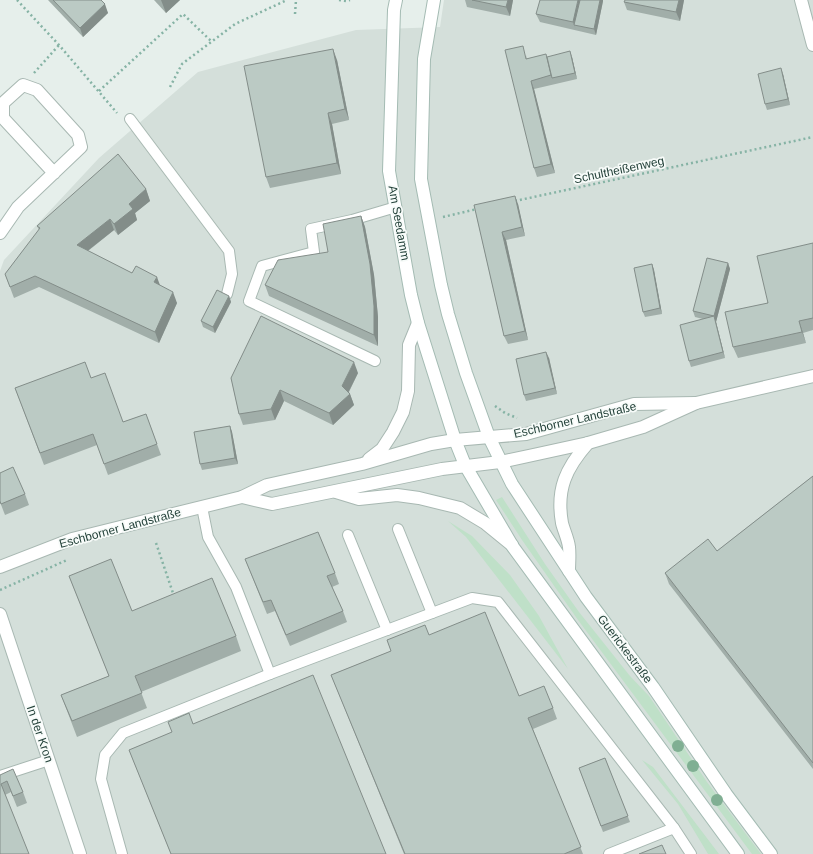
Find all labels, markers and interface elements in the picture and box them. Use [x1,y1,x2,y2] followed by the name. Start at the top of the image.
[573,154,665,186] street label: Schultheißenweg
[386,184,412,262] street label: Am Seedamm
[512,399,638,441] street label: Eschborner Landstraße
[58,505,183,551] street label: Eschborner Landstraße
[595,612,655,686] street label: Guerickestraße
[24,704,56,764] street label: In der Kron

